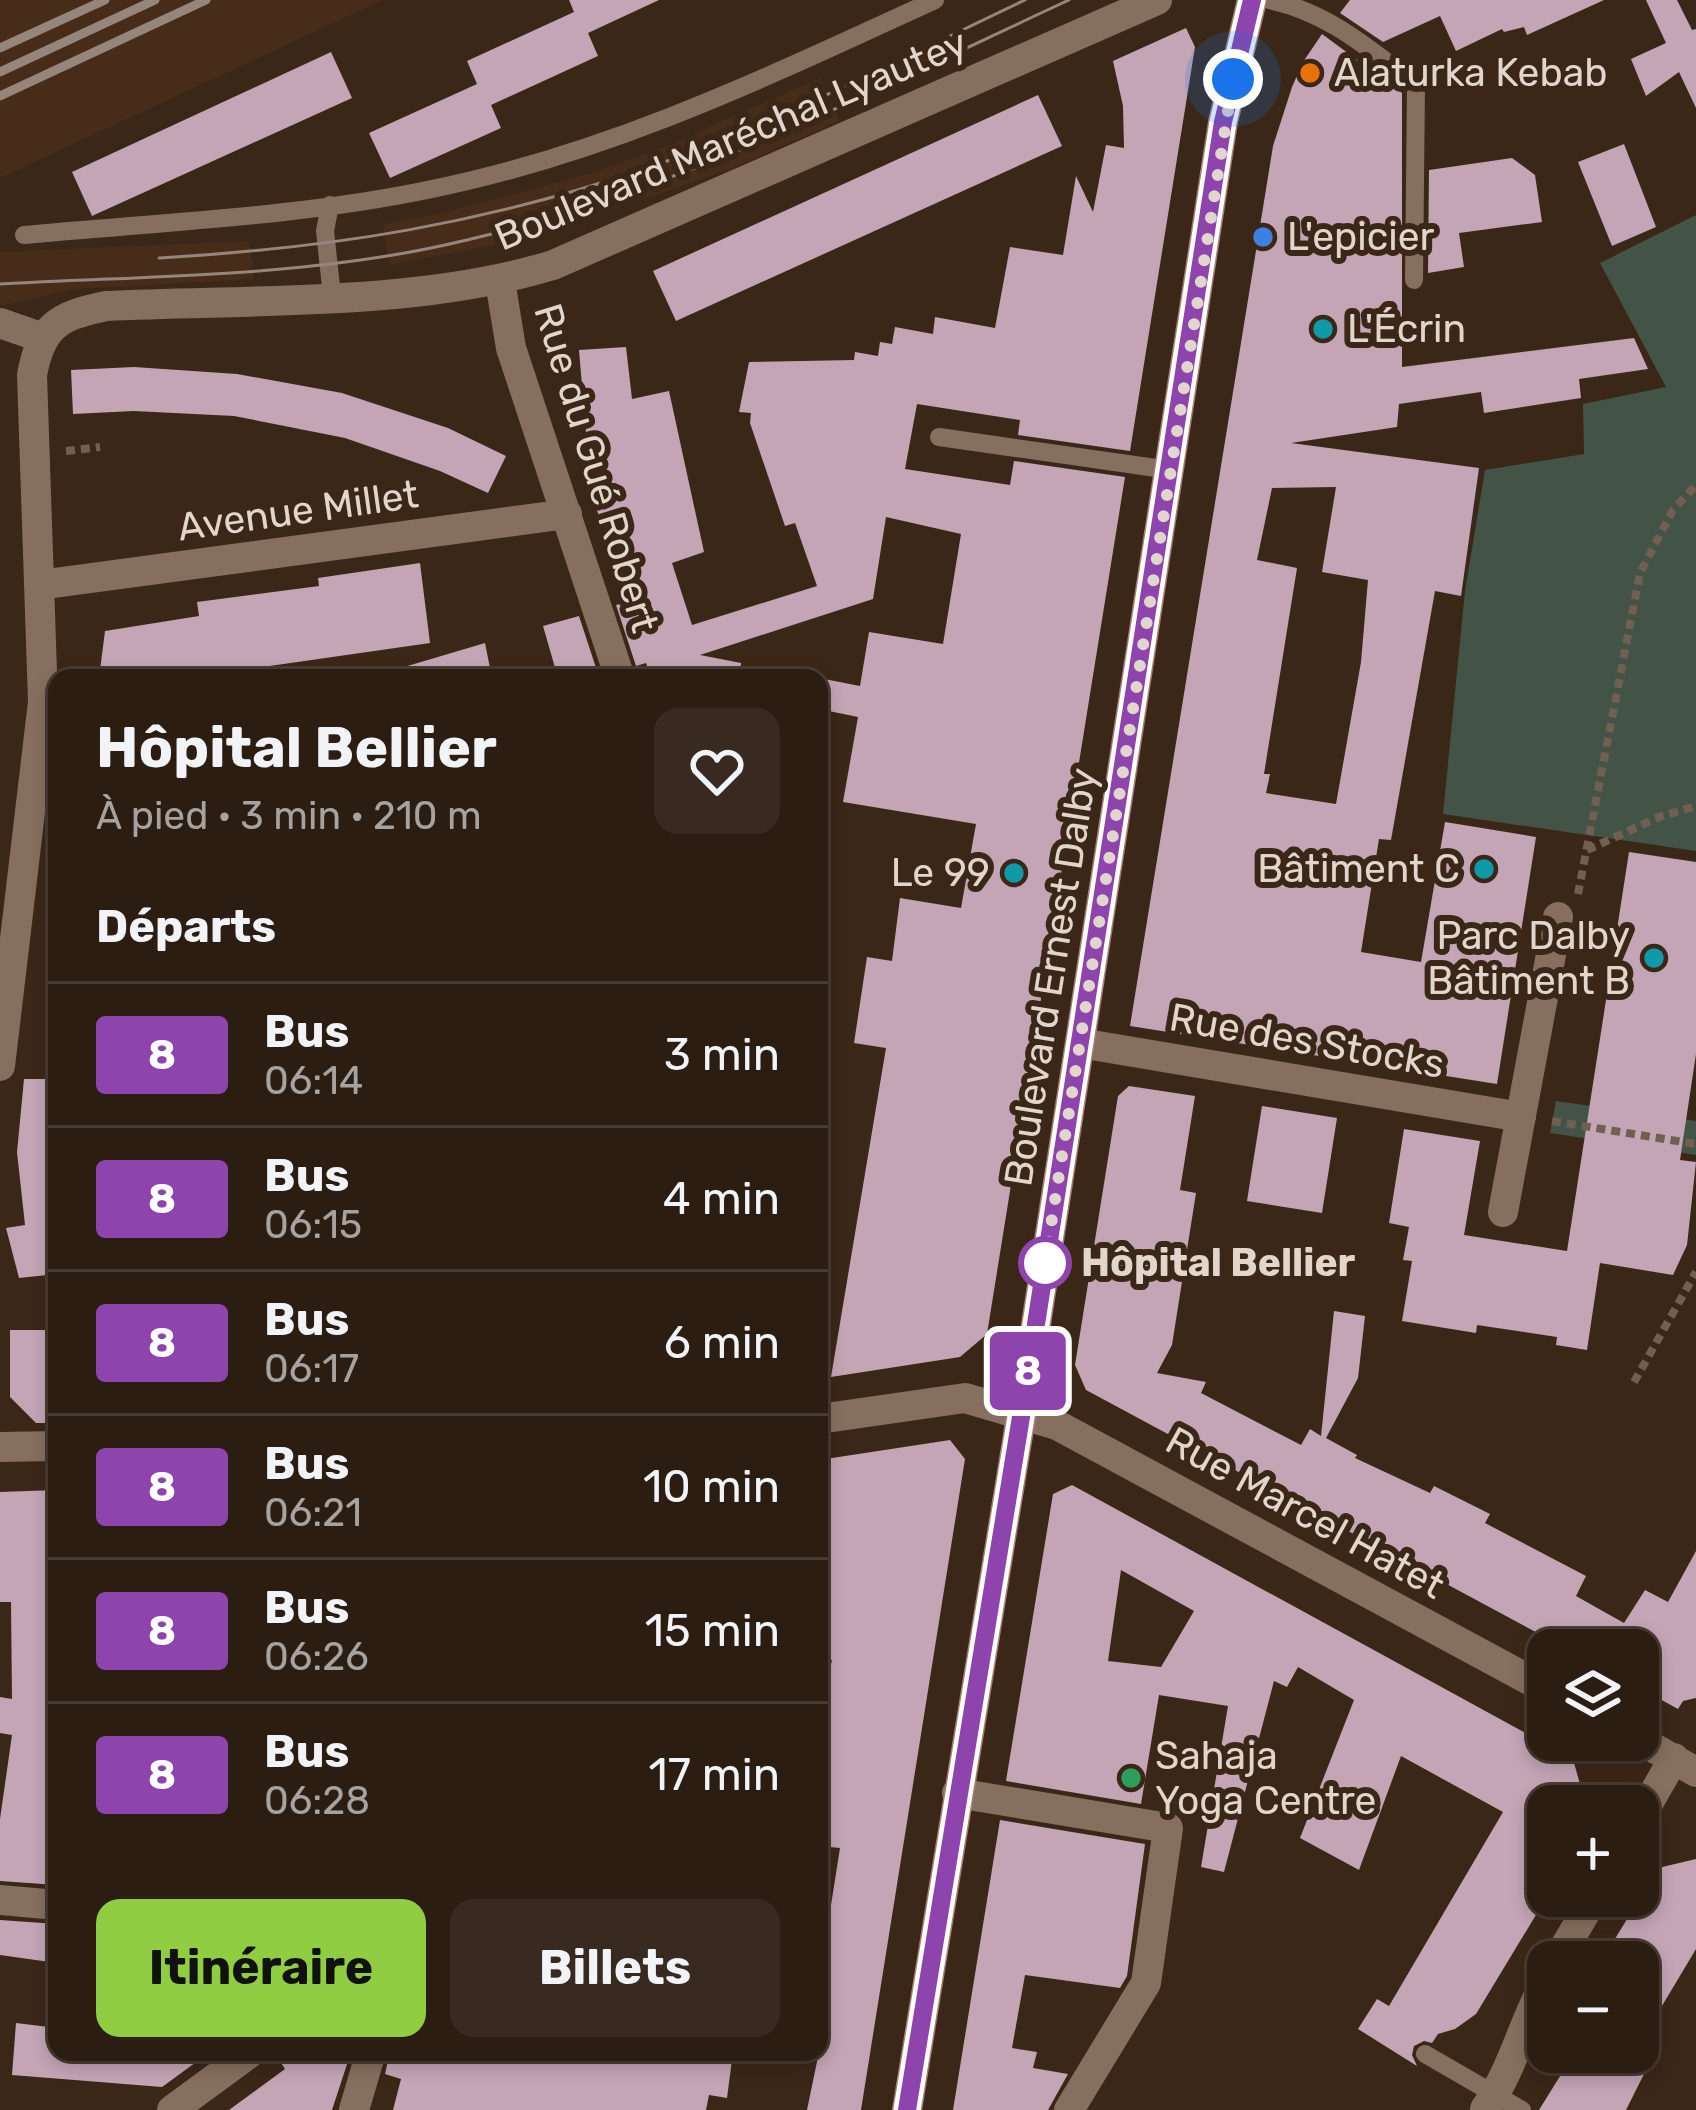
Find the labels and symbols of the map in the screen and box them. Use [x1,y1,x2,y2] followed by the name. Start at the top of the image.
[488,19,974,261] street label: Boulevard Maréchal Lyautey
[1203,49,1263,109] your location
[1334,50,1607,96] place label: Alaturka Kebab
[1297,60,1323,86] marker: Alaturka Kebab
[1287,214,1435,260] place label: L'epicier
[1250,224,1276,250] marker: L'epicier
[524,298,668,638] street label: Rue du Gué Robert
[1347,306,1466,352] place label: L'Écrin
[1310,316,1336,342] marker: L'Écrin
[175,471,421,551] street label: Avenue Millet
[995,765,1107,1189] street label: Boulevard Ernest Dalby
[1257,846,1460,892] place label: Bâtiment C
[891,850,990,896] place label: Le 99
[1471,856,1497,882] marker: Bâtiment C
[1001,860,1027,886] marker: Le 99
[1427,913,1630,1004] place label: Parc Dalby Bâtiment B
[1641,945,1667,971] marker: Parc Dalby Bâtiment B
[1166,994,1448,1088] street label: Rue des Stocks
[1020,1238,1070,1288] marker: Hôpital Bellier
[1081,1240,1356,1286] place label: Hôpital Bellier
[989,1332,1067,1410] line badge: 8
[1158,1417,1452,1609] street label: Rue Marcel Hatet
[1155,1733,1376,1824] place label: Sahaja Yoga Centre
[1118,1765,1144,1791] marker: Sahaja Yoga Centre

